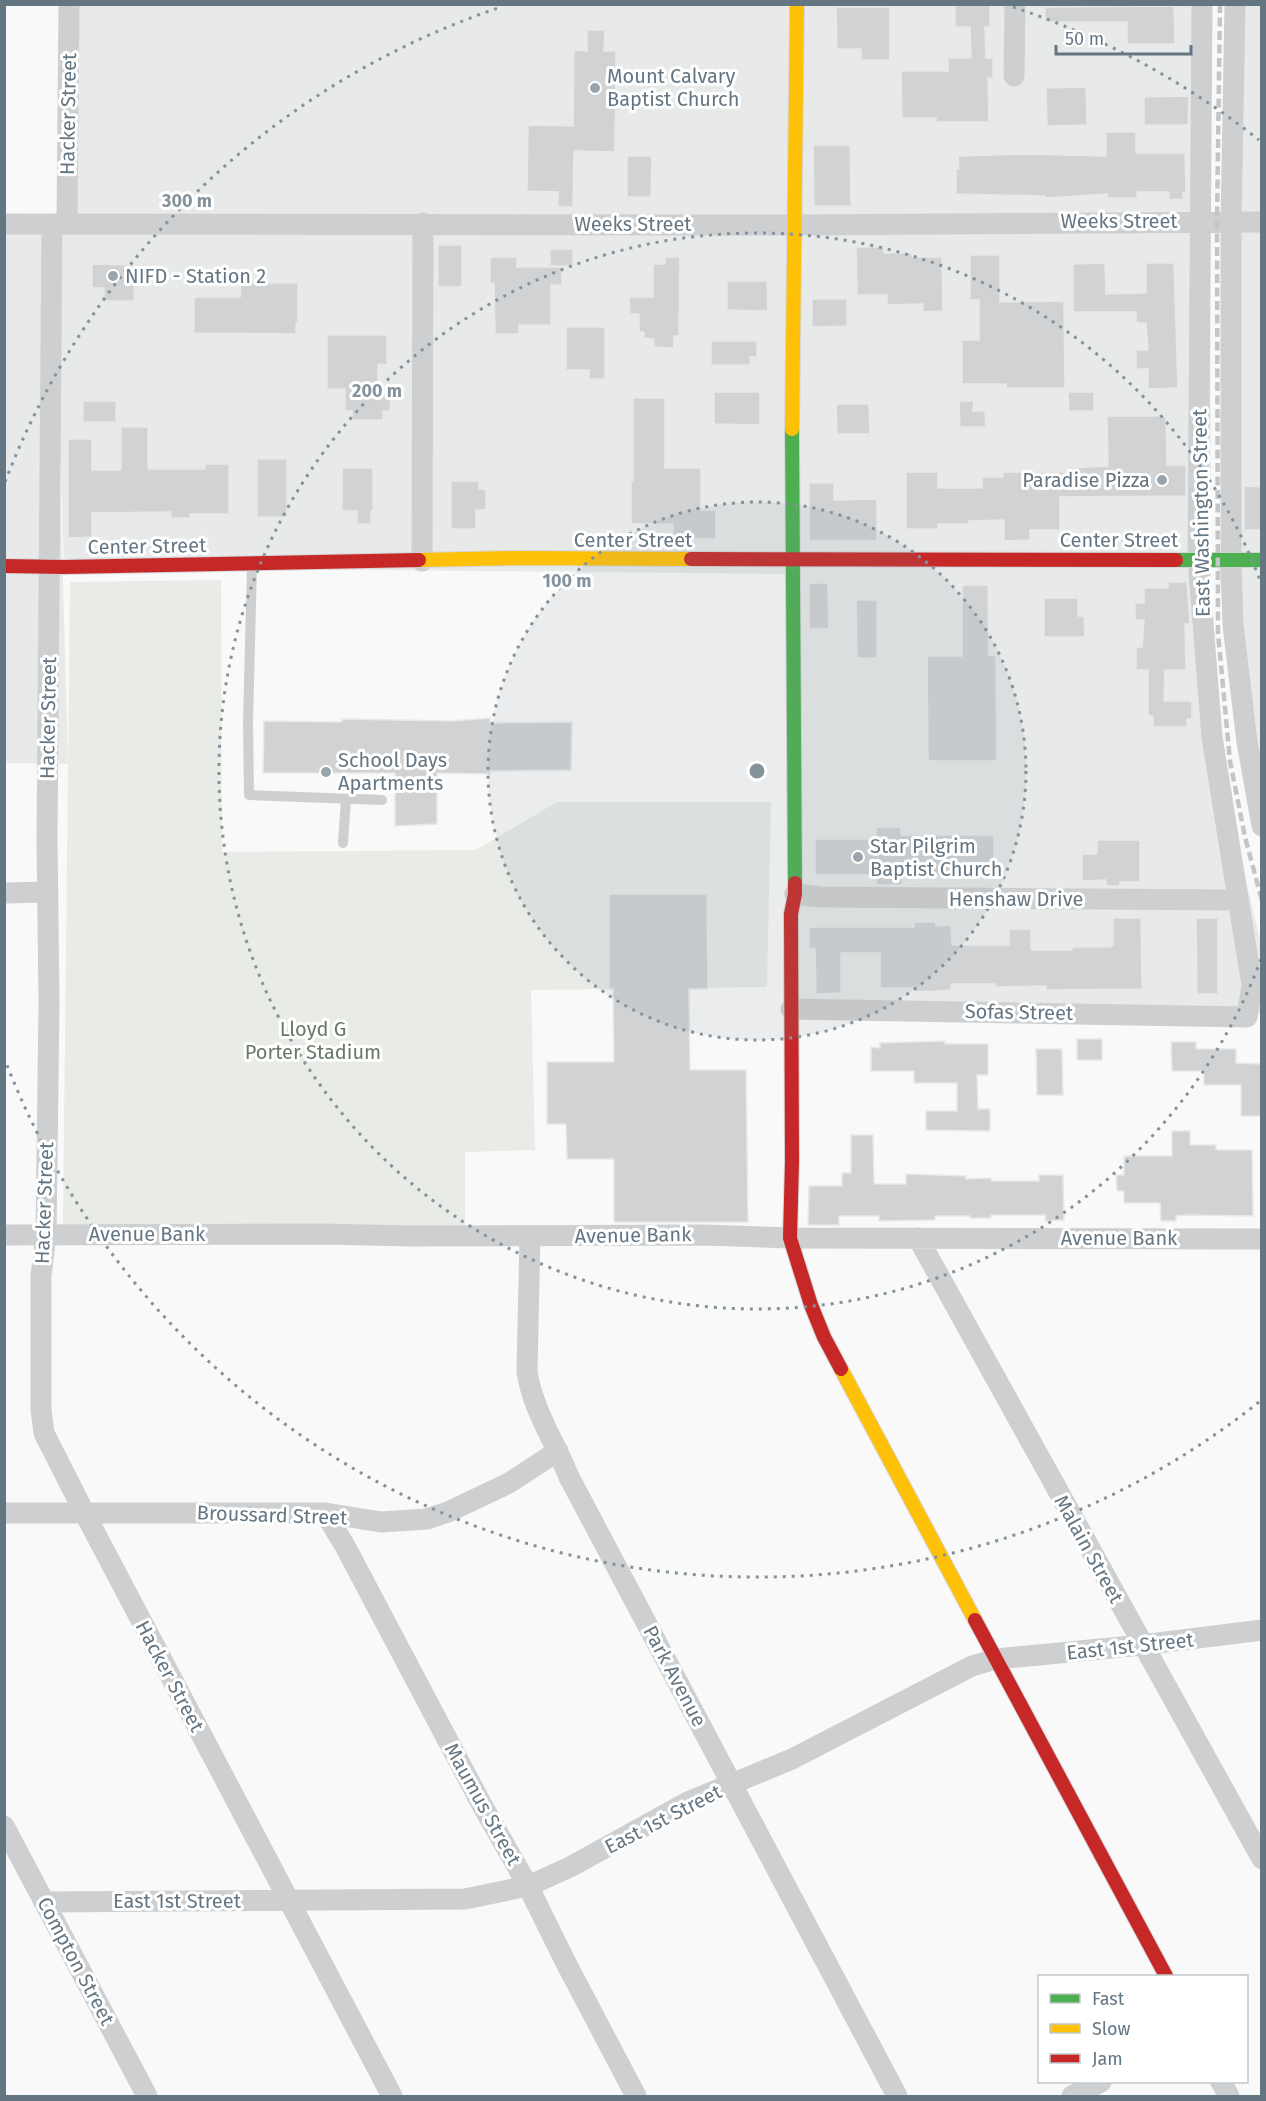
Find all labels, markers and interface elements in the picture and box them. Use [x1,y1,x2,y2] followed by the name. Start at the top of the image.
[1056,18,1191,56] scale bar
[1065,28,1104,50] text: 50 m
[55,52,81,175] street label: Hacker Street
[607,64,739,111] place label: Mount Calvary Baptist Church
[588,81,602,95] marker: Mount Calvary Baptist Church
[161,190,212,212] text: 300 m
[1060,209,1178,233] street label: Weeks Street
[574,212,692,236] street label: Weeks Street
[125,264,266,288] place label: NIFD - Station 2
[106,269,120,283] marker: NIFD - Station 2
[352,380,402,402] text: 200 m
[1187,408,1215,617] street label: East Washington Street
[1022,468,1150,492] place label: Paradise Pizza
[1155,473,1169,487] marker: Paradise Pizza
[574,528,693,552] street label: Center Street
[1060,528,1179,552] street label: Center Street
[88,533,207,559] street label: Center Street
[543,570,591,592] text: 100 m
[35,656,61,779] street label: Hacker Street
[338,748,447,795] place label: School Days Apartments
[747,761,767,781] centre of rings
[319,765,333,779] marker: School Days Apartments
[870,834,1002,881] place label: Star Pilgrim Baptist Church
[851,850,865,864] marker: Star Pilgrim Baptist Church
[949,887,1083,911] street label: Henshaw Drive
[965,999,1074,1025] street label: Sofas Street
[245,1017,381,1064] park label: Lloyd G Porter Stadium
[30,1141,58,1265] street label: Hacker Street
[89,1222,206,1246] street label: Avenue Bank
[574,1222,692,1248] street label: Avenue Bank
[1061,1226,1178,1250] street label: Avenue Bank
[1049,1491,1129,1608] street label: Malain Street
[196,1500,348,1530] street label: Broussard Street
[131,1616,210,1736] street label: Hacker Street
[638,1621,712,1731] street label: Park Avenue
[1065,1627,1196,1665] street label: East 1st Street
[440,1739,527,1870] street label: Maumus Street
[601,1779,726,1859] street label: East 1st Street
[113,1889,242,1913] street label: East 1st Street
[32,1893,120,2030] street label: Compton Street
[1038,1975,1248,2083] legend
[1092,1988,1125,2010] text: Fast
[1092,2018,1131,2040] text: Slow
[1092,2048,1123,2070] text: Jam

